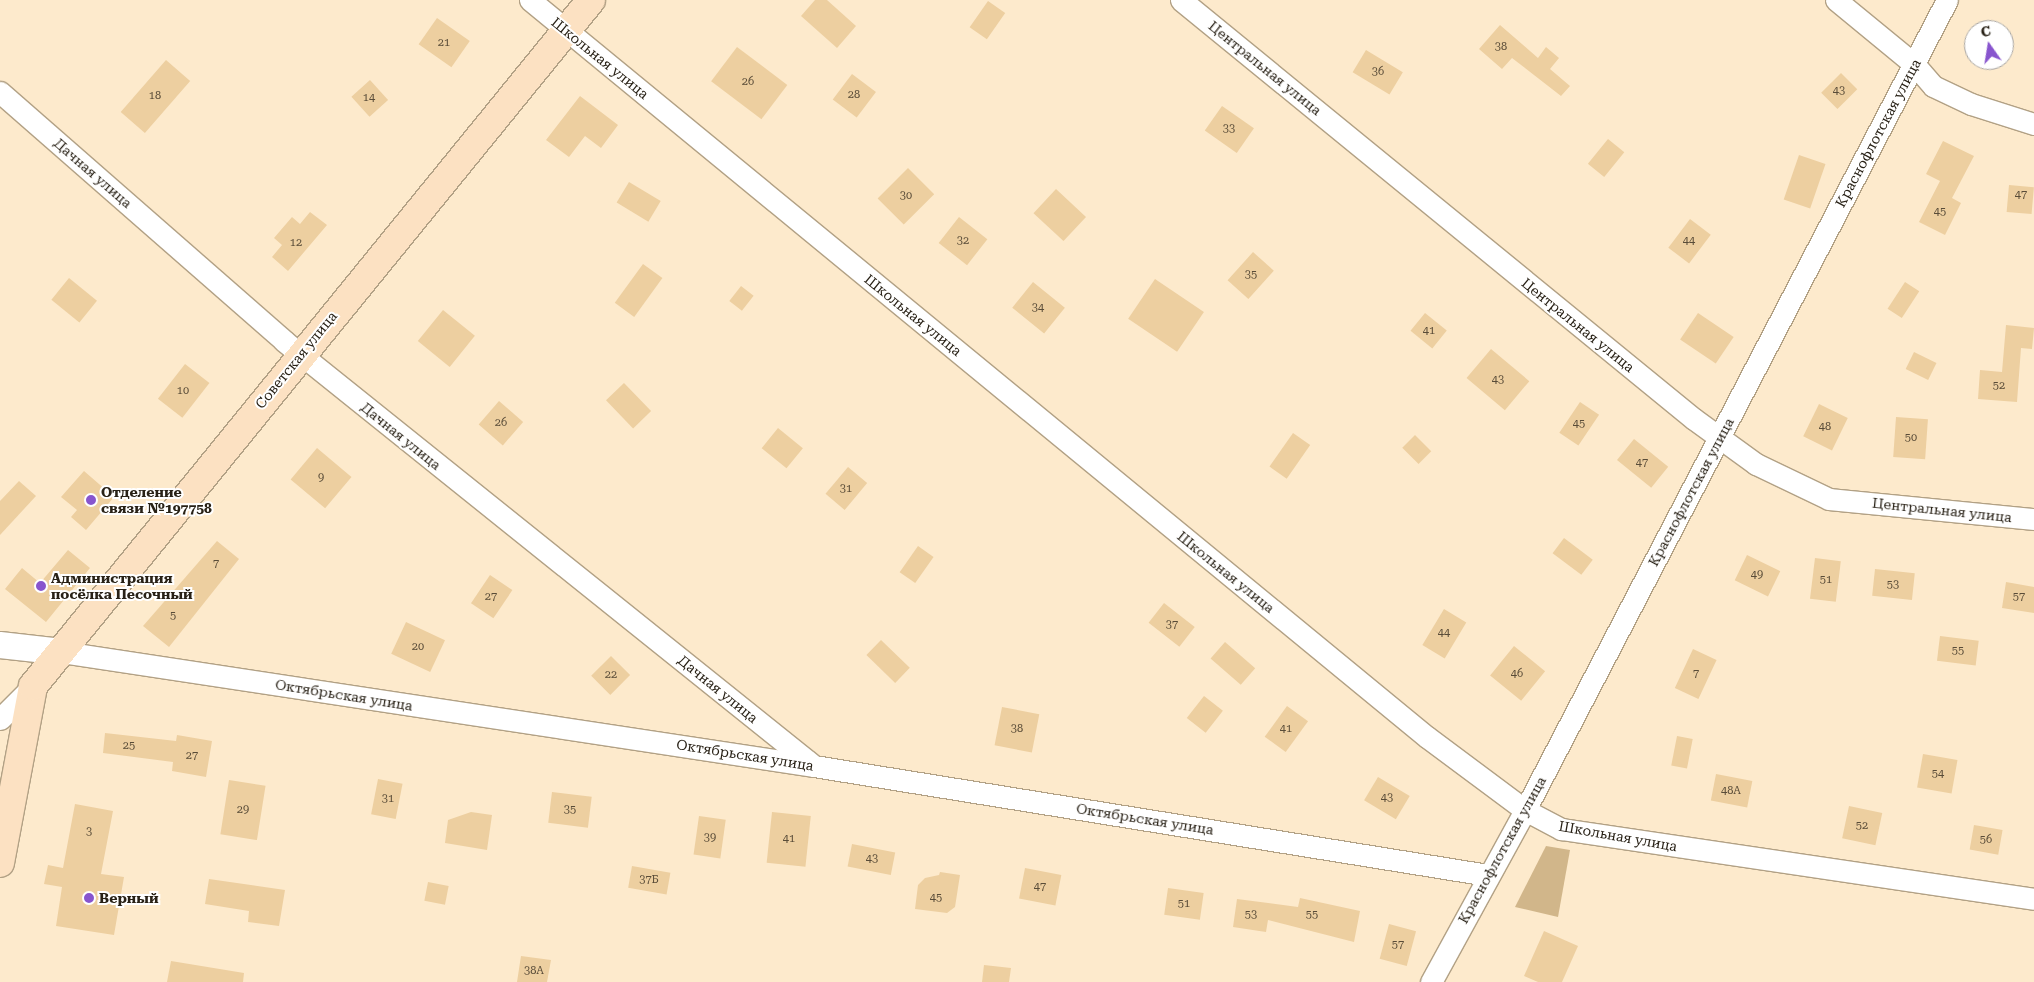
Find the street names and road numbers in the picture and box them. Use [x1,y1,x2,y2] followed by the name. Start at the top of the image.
[548,14,652,102] street label: Школьная улица
[1205,17,1325,119] street label: Центральная улица
[1832,56,1924,210] street label: Краснофлотская улица
[51,135,135,211] street label: Дачная улица
[861,271,965,359] street label: Школьная улица
[1518,274,1638,376] street label: Центральная улица
[252,308,340,412] street label: Советская улица
[358,399,444,473] street label: Дачная улица
[1645,415,1737,569] street label: Краснофлотская улица
[1871,494,2013,526] street label: Центральная улица
[1174,528,1278,616] street label: Школьная улица
[675,652,761,726] street label: Дачная улица
[274,676,414,714] street label: Октябрьская улица
[675,736,815,774] street label: Октябрьская улица
[1455,774,1549,926] street label: Краснофлотская улица
[1075,800,1215,838] street label: Октябрьская улица
[1557,817,1679,855] street label: Школьная улица

